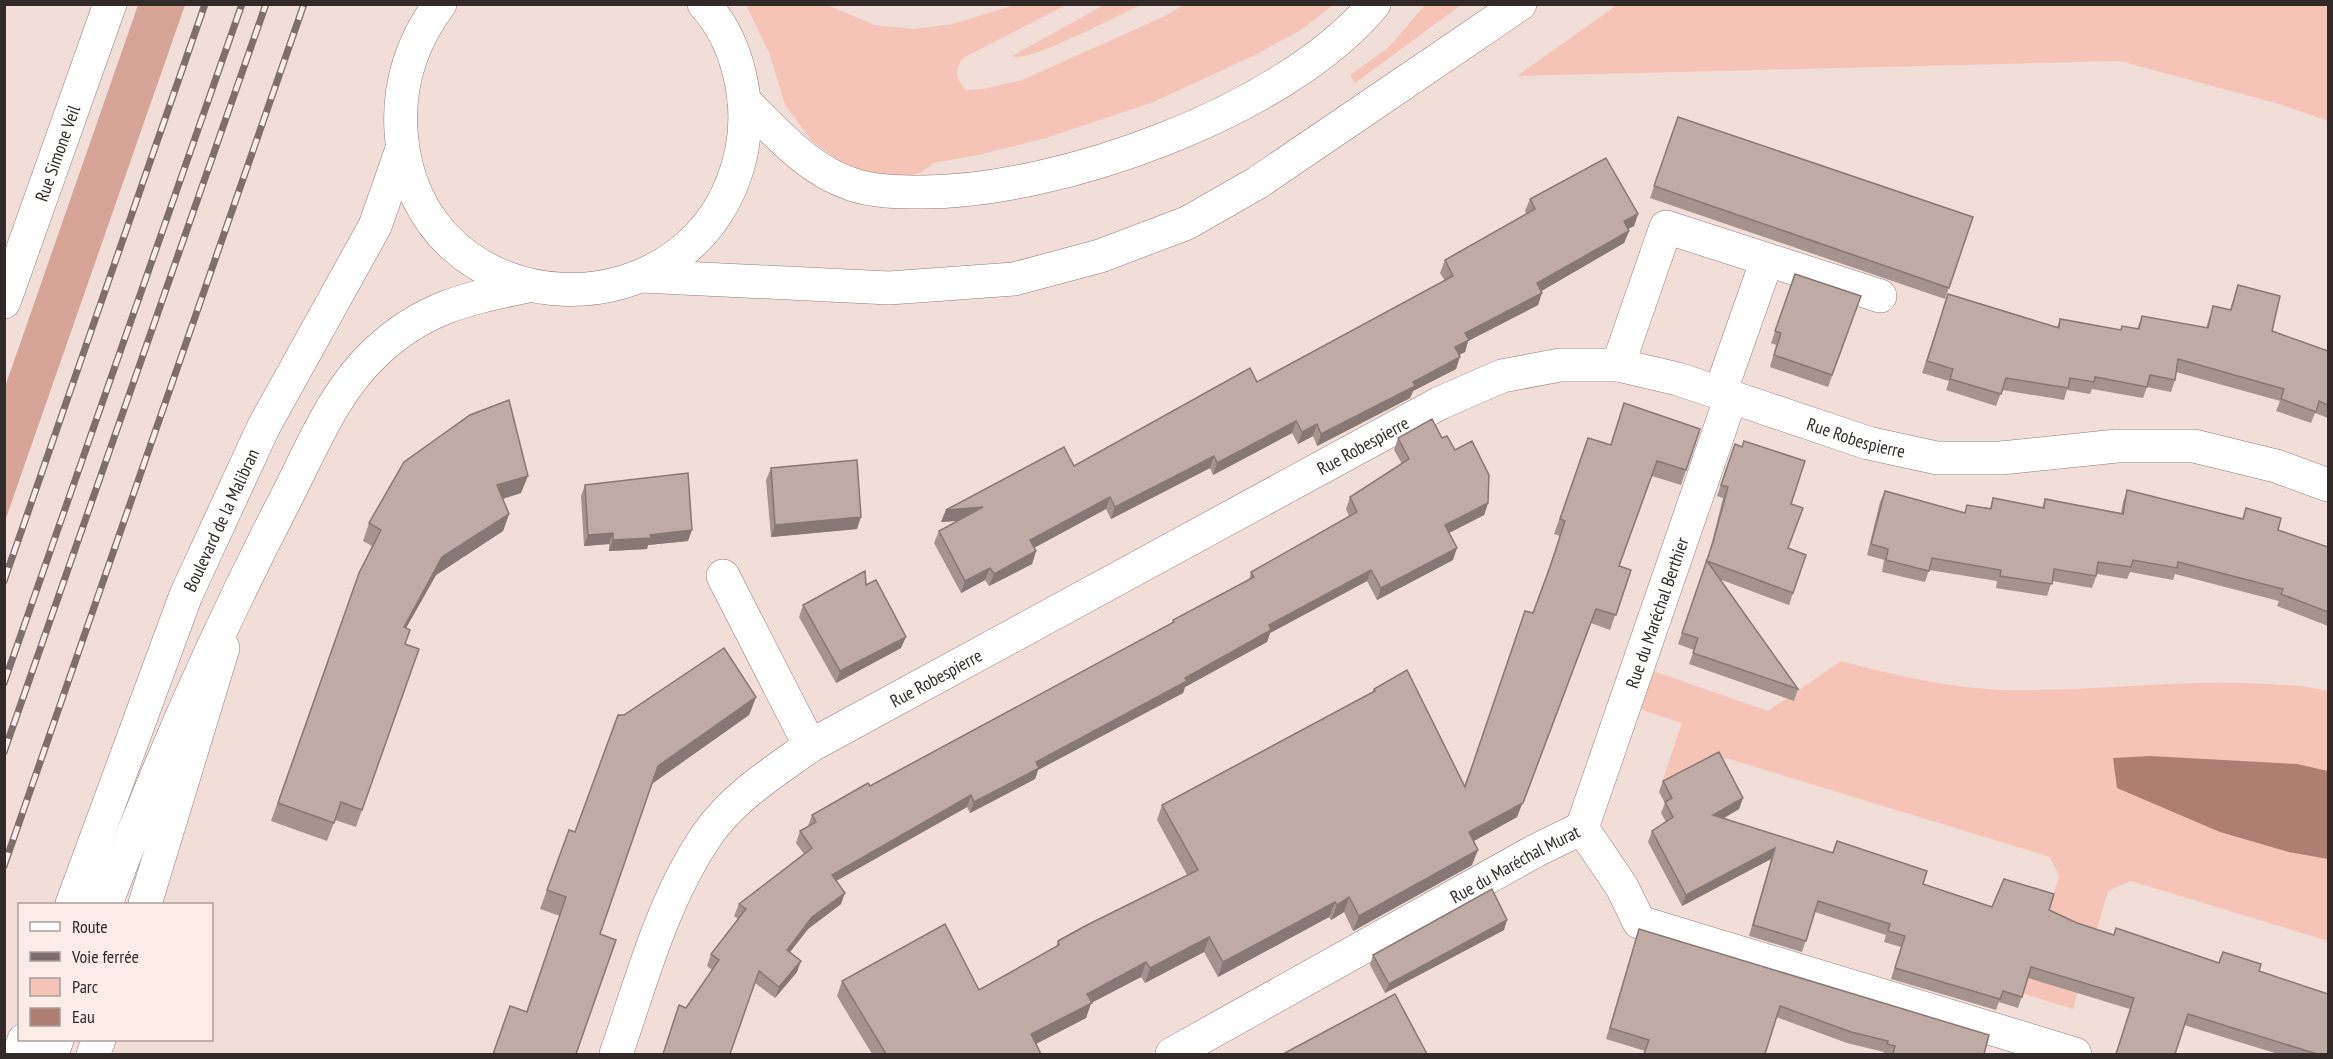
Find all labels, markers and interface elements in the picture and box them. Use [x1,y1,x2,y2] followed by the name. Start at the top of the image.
[29,101,85,204] street label: Rue Simone Veil
[1313,411,1413,479] street label: Rue Robespierre
[1804,412,1907,462] street label: Rue Robespierre
[178,445,264,595] street label: Boulevard de la Malibran
[1620,534,1693,691] street label: Rue du Maréchal Berthier
[886,643,986,712] street label: Rue Robespierre
[1446,820,1583,908] street label: Rue du Maréchal Murat
[18,903,213,1041] legend
[72,915,108,938] text: Route
[71,945,139,968] text: Voie ferrée
[72,975,99,998] text: Parc
[72,1005,95,1028] text: Eau

